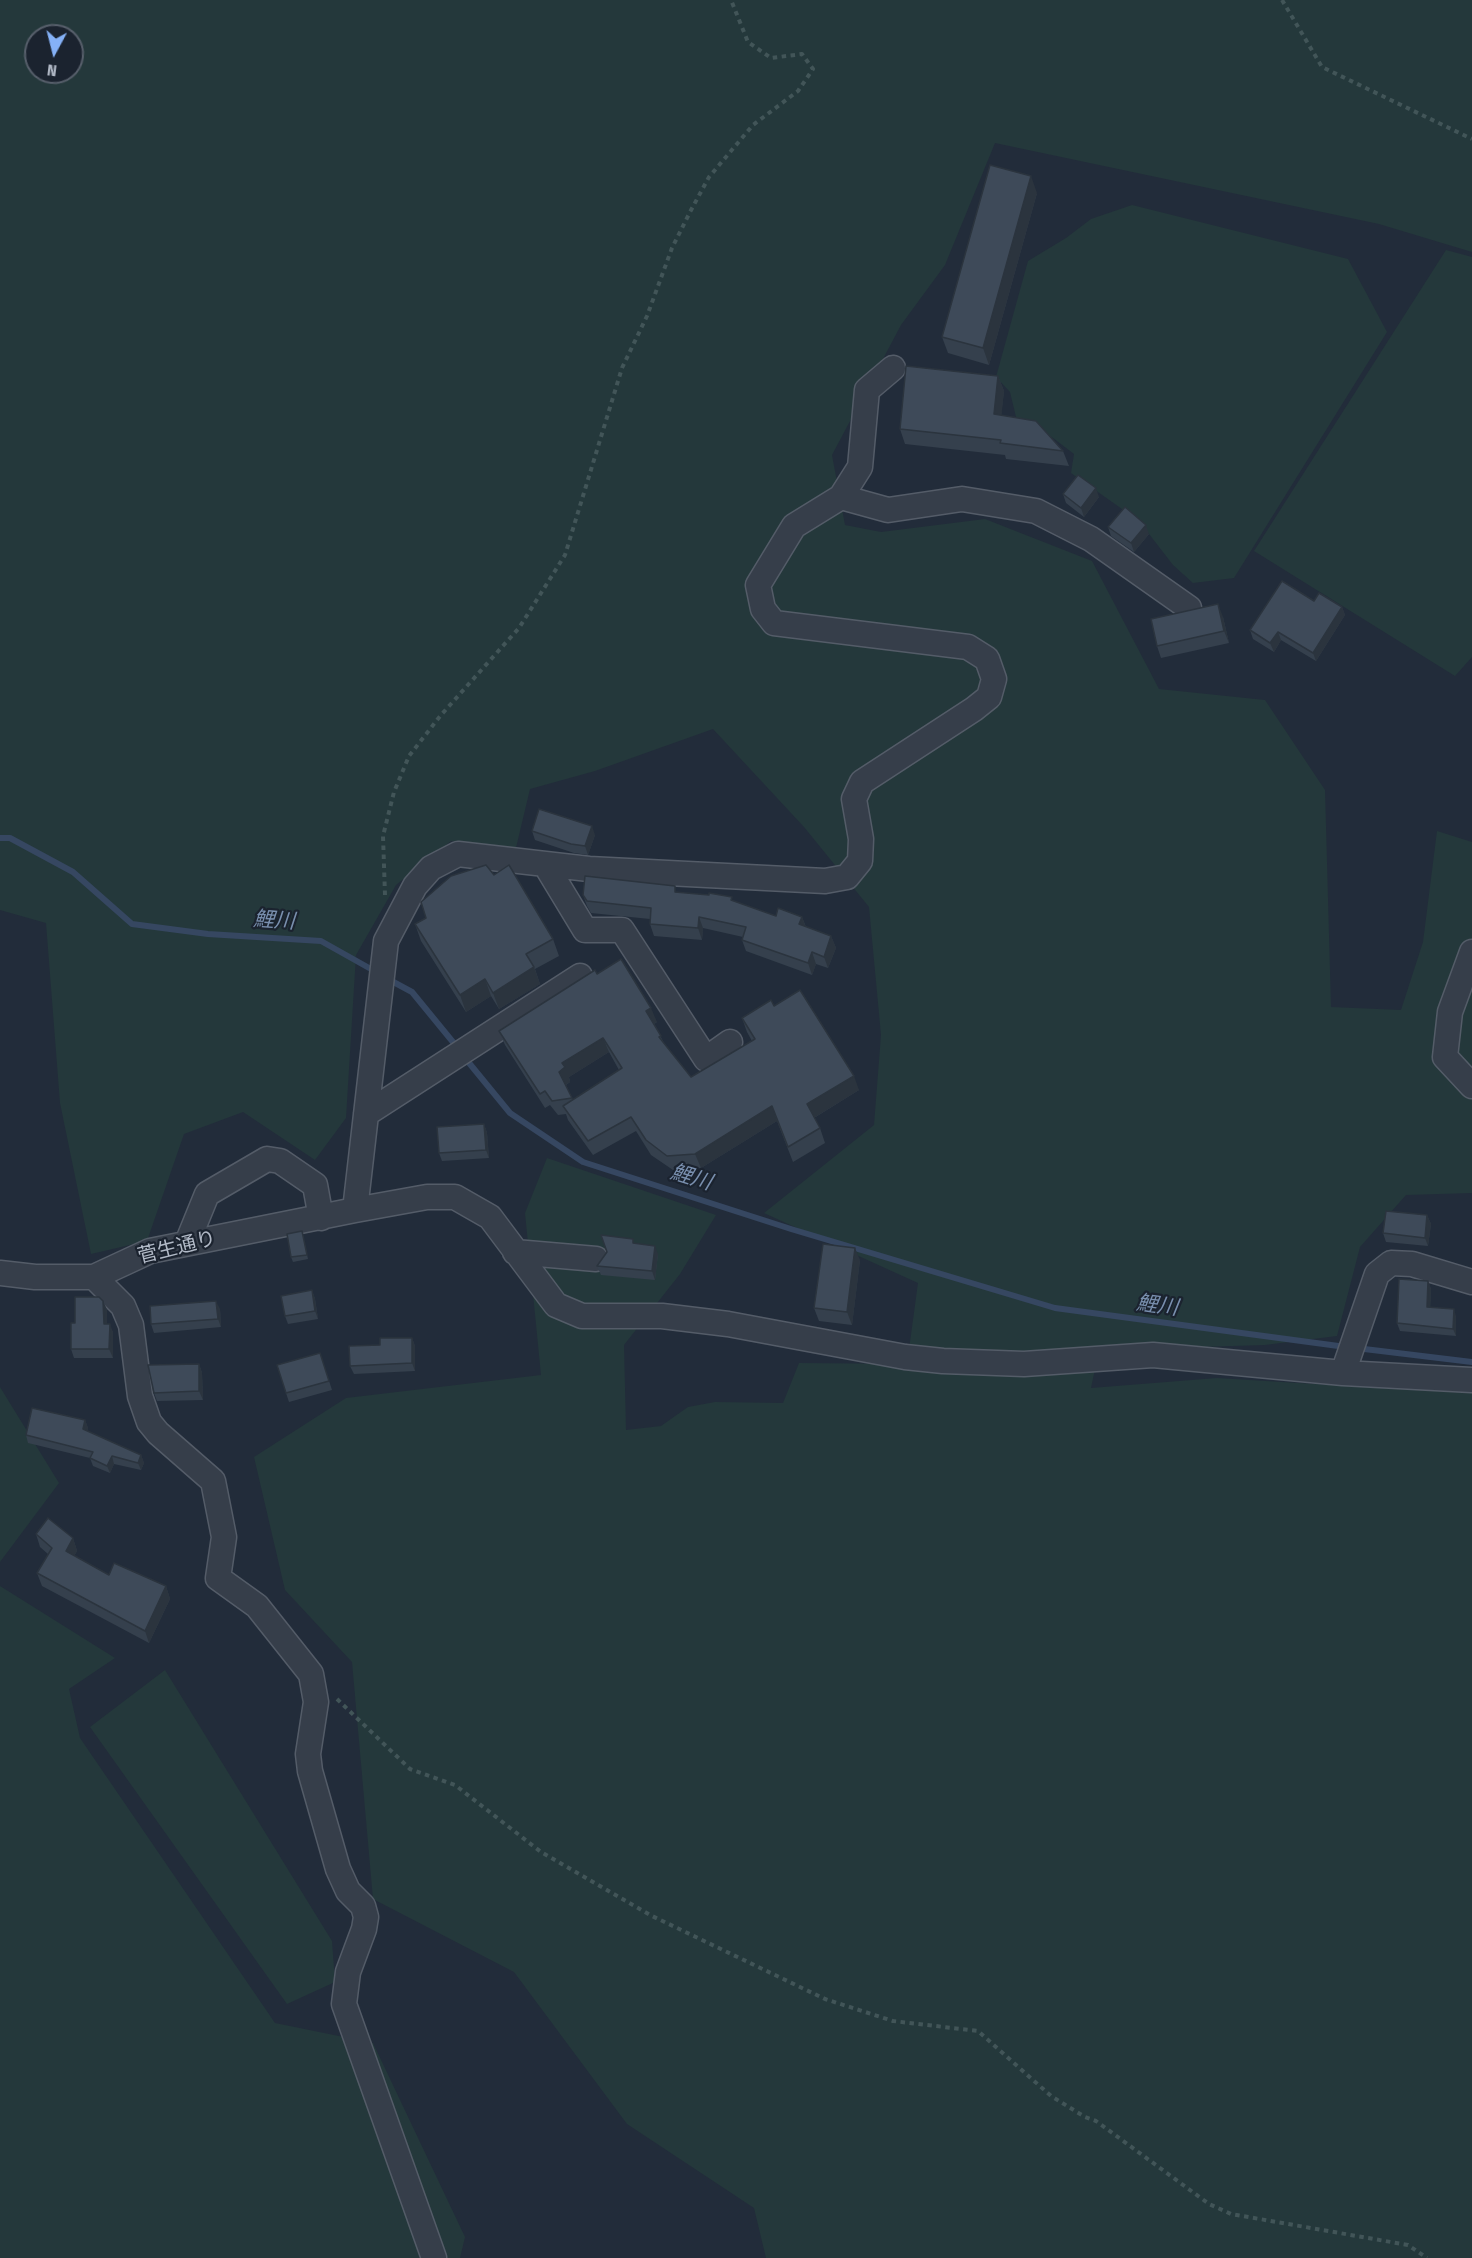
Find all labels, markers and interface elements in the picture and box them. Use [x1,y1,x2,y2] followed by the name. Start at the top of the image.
[24,24,84,84] north arrow
[46,60,58,80] text: N
[252,907,296,935] water label: 鯉川
[667,1160,715,1196] water label: 鯉川
[135,1227,219,1269] street label: 菅生通り
[1134,1291,1180,1321] water label: 鯉川

